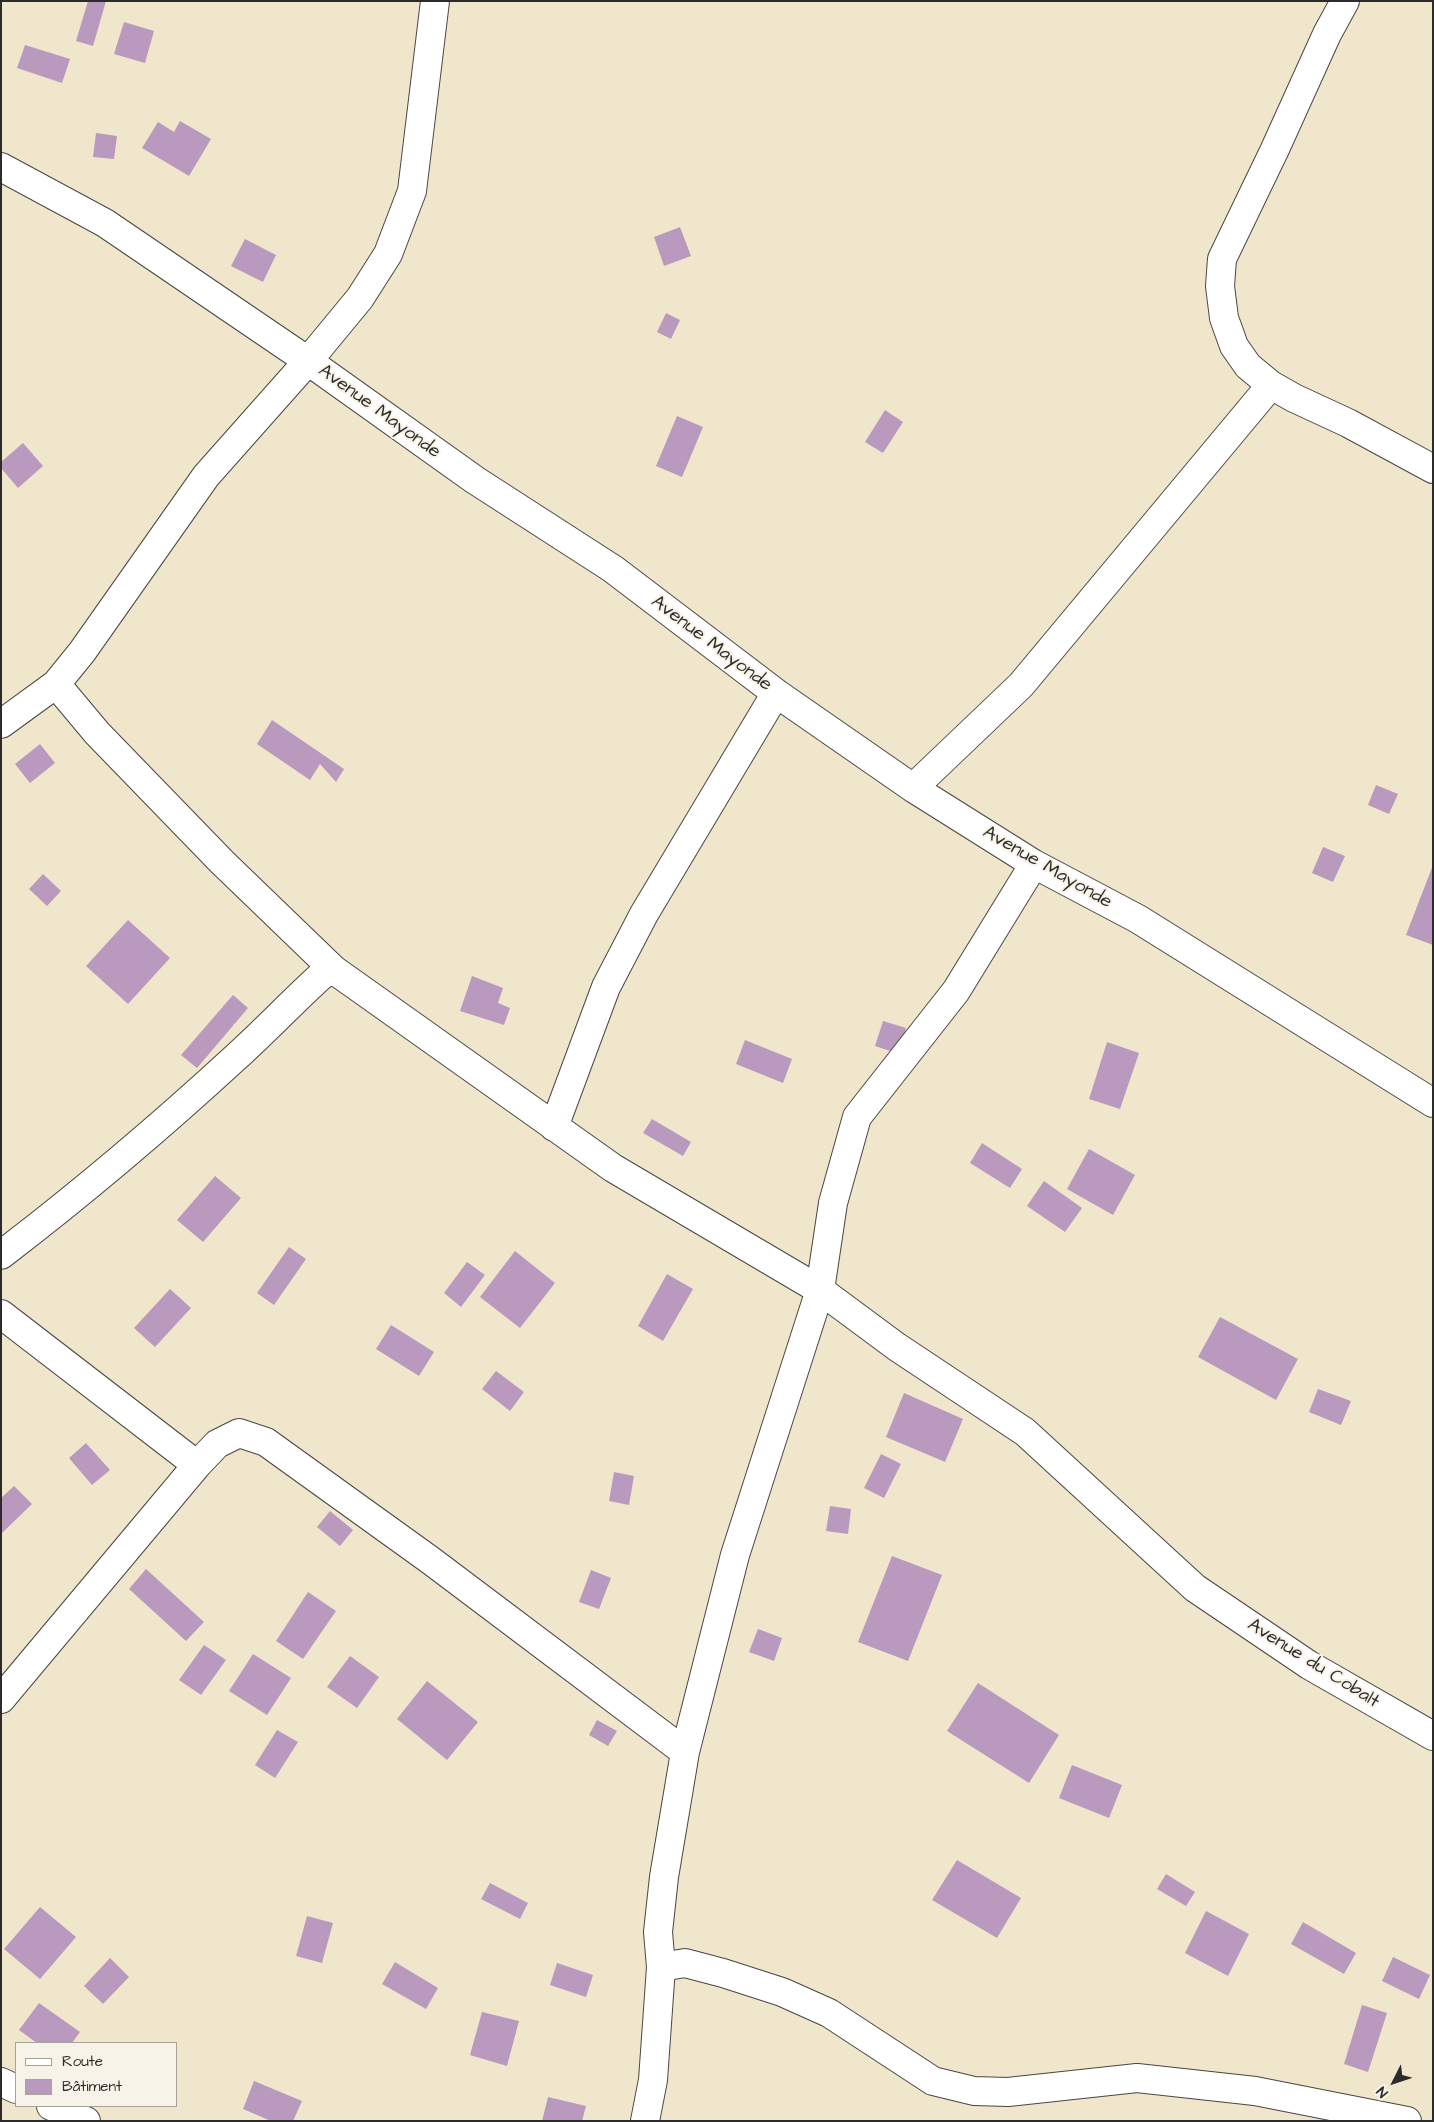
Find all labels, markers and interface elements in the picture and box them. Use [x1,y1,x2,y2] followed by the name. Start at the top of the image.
[314,360,444,464] street label: Avenue Mayonde
[646,591,776,697] street label: Avenue Mayonde
[978,822,1116,914] street label: Avenue Mayonde
[1243,1614,1383,1714] street label: Avenue du Cobalt
[15,2042,178,2107] legend
[62,2051,103,2072] text: Route
[1369,2057,1419,2107] north arrow
[62,2076,122,2097] text: Bâtiment
[1372,2082,1393,2102] text: N

